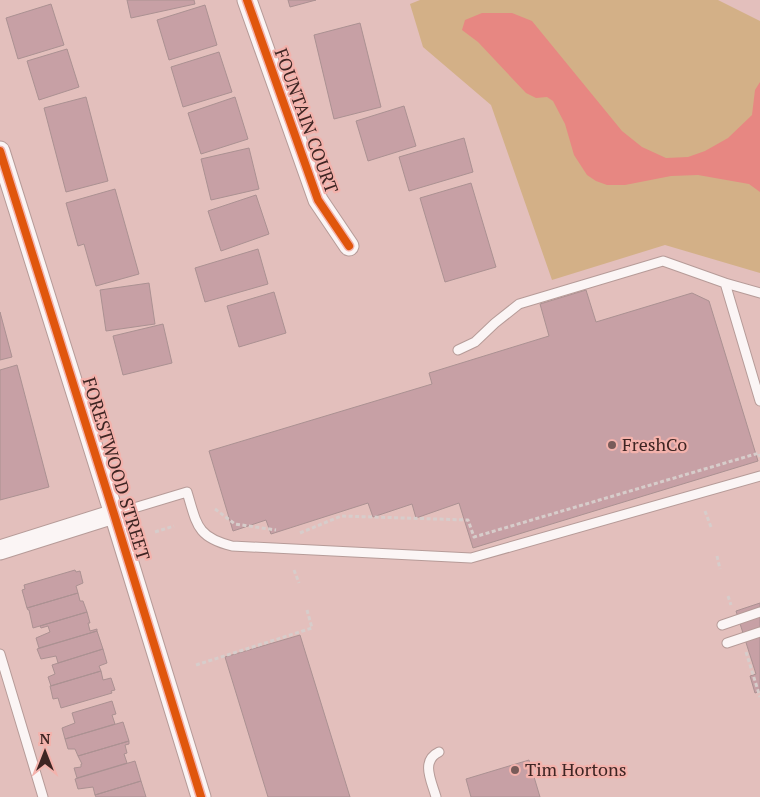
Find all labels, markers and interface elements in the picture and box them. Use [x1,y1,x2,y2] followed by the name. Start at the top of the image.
[270,45,344,196] street label: FOUNTAIN COURT
[78,374,156,563] street label: FORESTWOOD STREET
[622,432,687,456] place label: FreshCo
[606,439,618,451] marker: FreshCo
[20,727,70,777] north arrow
[40,729,51,748] text: N
[525,757,627,781] place label: Tim Hortons
[509,764,521,776] marker: Tim Hortons

